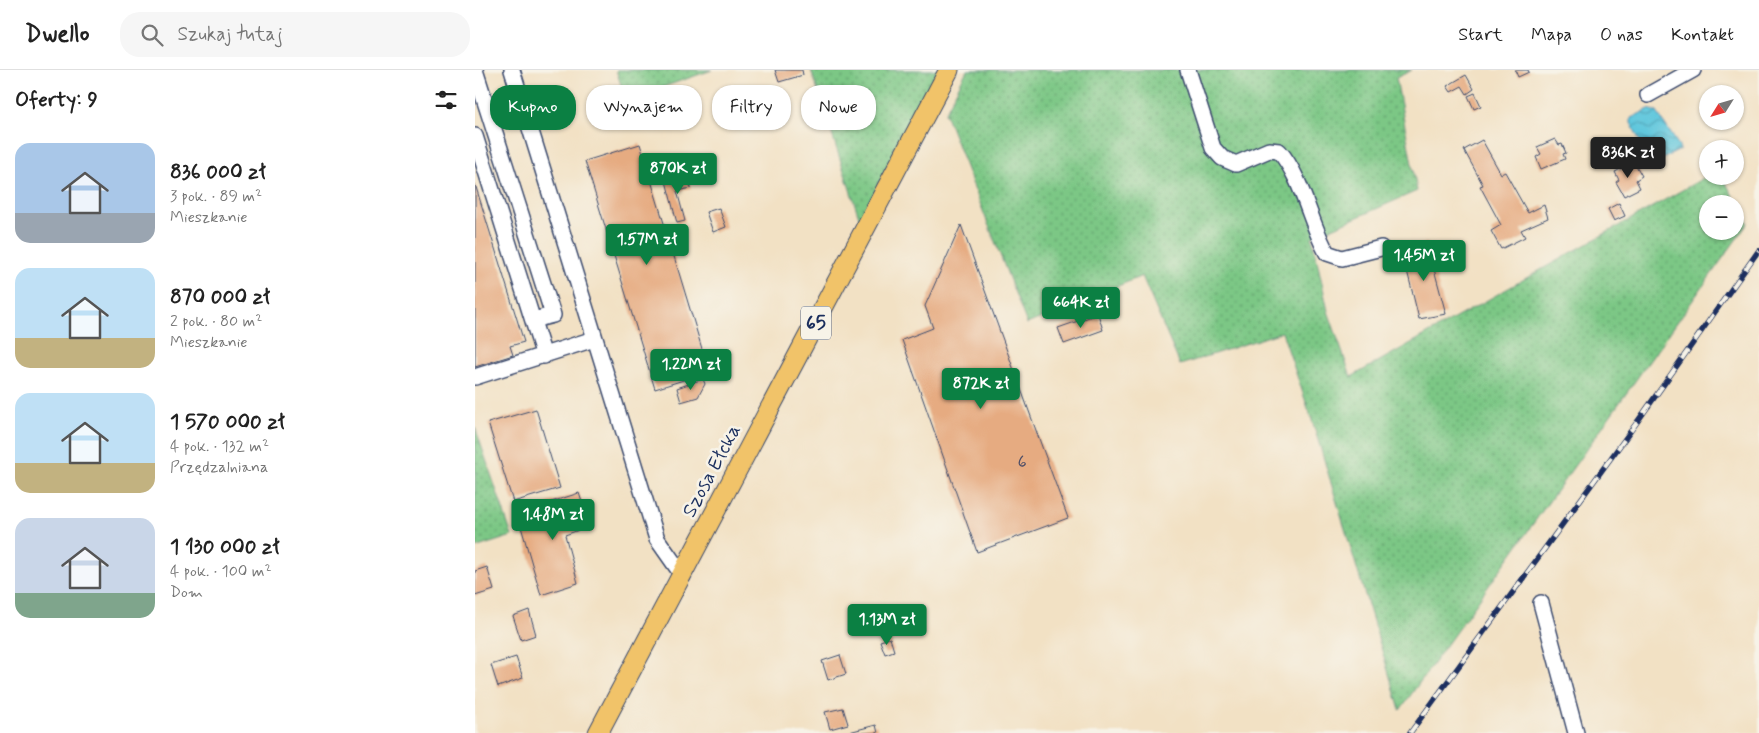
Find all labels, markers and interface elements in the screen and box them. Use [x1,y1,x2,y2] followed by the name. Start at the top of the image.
[120,12,470,57] search box
[25,19,90,50] text: Dwello
[138,21,166,49] icon: search
[178,22,283,47] text: Szukaj tutaj
[1458,23,1503,47] text: Start
[1531,23,1572,47] text: Mapa
[1600,23,1643,47] text: O nas
[1671,23,1734,47] text: Kontakt
[490,85,576,130] chip: Kupno
[586,85,702,130] chip: Wynajem
[712,85,791,130] chip: Filtry
[801,85,876,130] chip: Nowe
[1699,85,1744,130] north arrow
[1699,85,1744,240] map controls
[15,86,98,114] text: Oferty: 9
[432,86,460,114] icon: filters
[1582,136,1674,179] pin: 836K zł
[1699,140,1744,185] button: +
[1601,142,1655,163] text: 836K zł
[632,152,724,195] pin: 870K zł
[170,158,266,186] text: 836 000 zł
[650,158,706,179] text: 870K zł
[55,163,115,223] icon: home
[170,186,262,207] text: 3 pok. · 89 m²
[1699,195,1744,240] button: −
[170,207,248,228] text: Mieszkanie
[595,224,699,266] pin: 1.57M zł
[617,229,677,250] text: 1.57M zł
[1372,240,1476,282] pin: 1.45M zł
[1394,245,1454,266] text: 1.45M zł
[170,283,270,311] text: 870 000 zł
[1035,286,1127,329] pin: 664K zł
[55,288,115,348] icon: home
[1053,292,1109,313] text: 664K zł
[801,307,831,340] road number: 65
[170,311,262,332] text: 2 pok. · 80 m²
[170,332,248,353] text: Mieszkanie
[639,348,743,391] pin: 1.22M zł
[661,354,721,375] text: 1.22M zł
[935,368,1027,410] pin: 872K zł
[953,373,1009,394] text: 872K zł
[170,408,285,436] text: 1 570 000 zł
[55,413,115,473] icon: home
[676,420,748,522] street label: Szosa Ełcka
[170,436,269,457] text: 4 pok. · 132 m²
[1017,450,1027,474] house number: 6
[170,457,268,478] text: Przędzalniana
[501,498,605,541] pin: 1.48M zł
[523,504,584,525] text: 1.48M zł
[170,533,280,561] text: 1 130 000 zł
[55,538,115,598] icon: home
[170,561,272,582] text: 4 pok. · 100 m²
[170,582,203,603] text: Dom
[835,604,939,646] pin: 1.13M zł
[859,609,915,630] text: 1.13M zł

